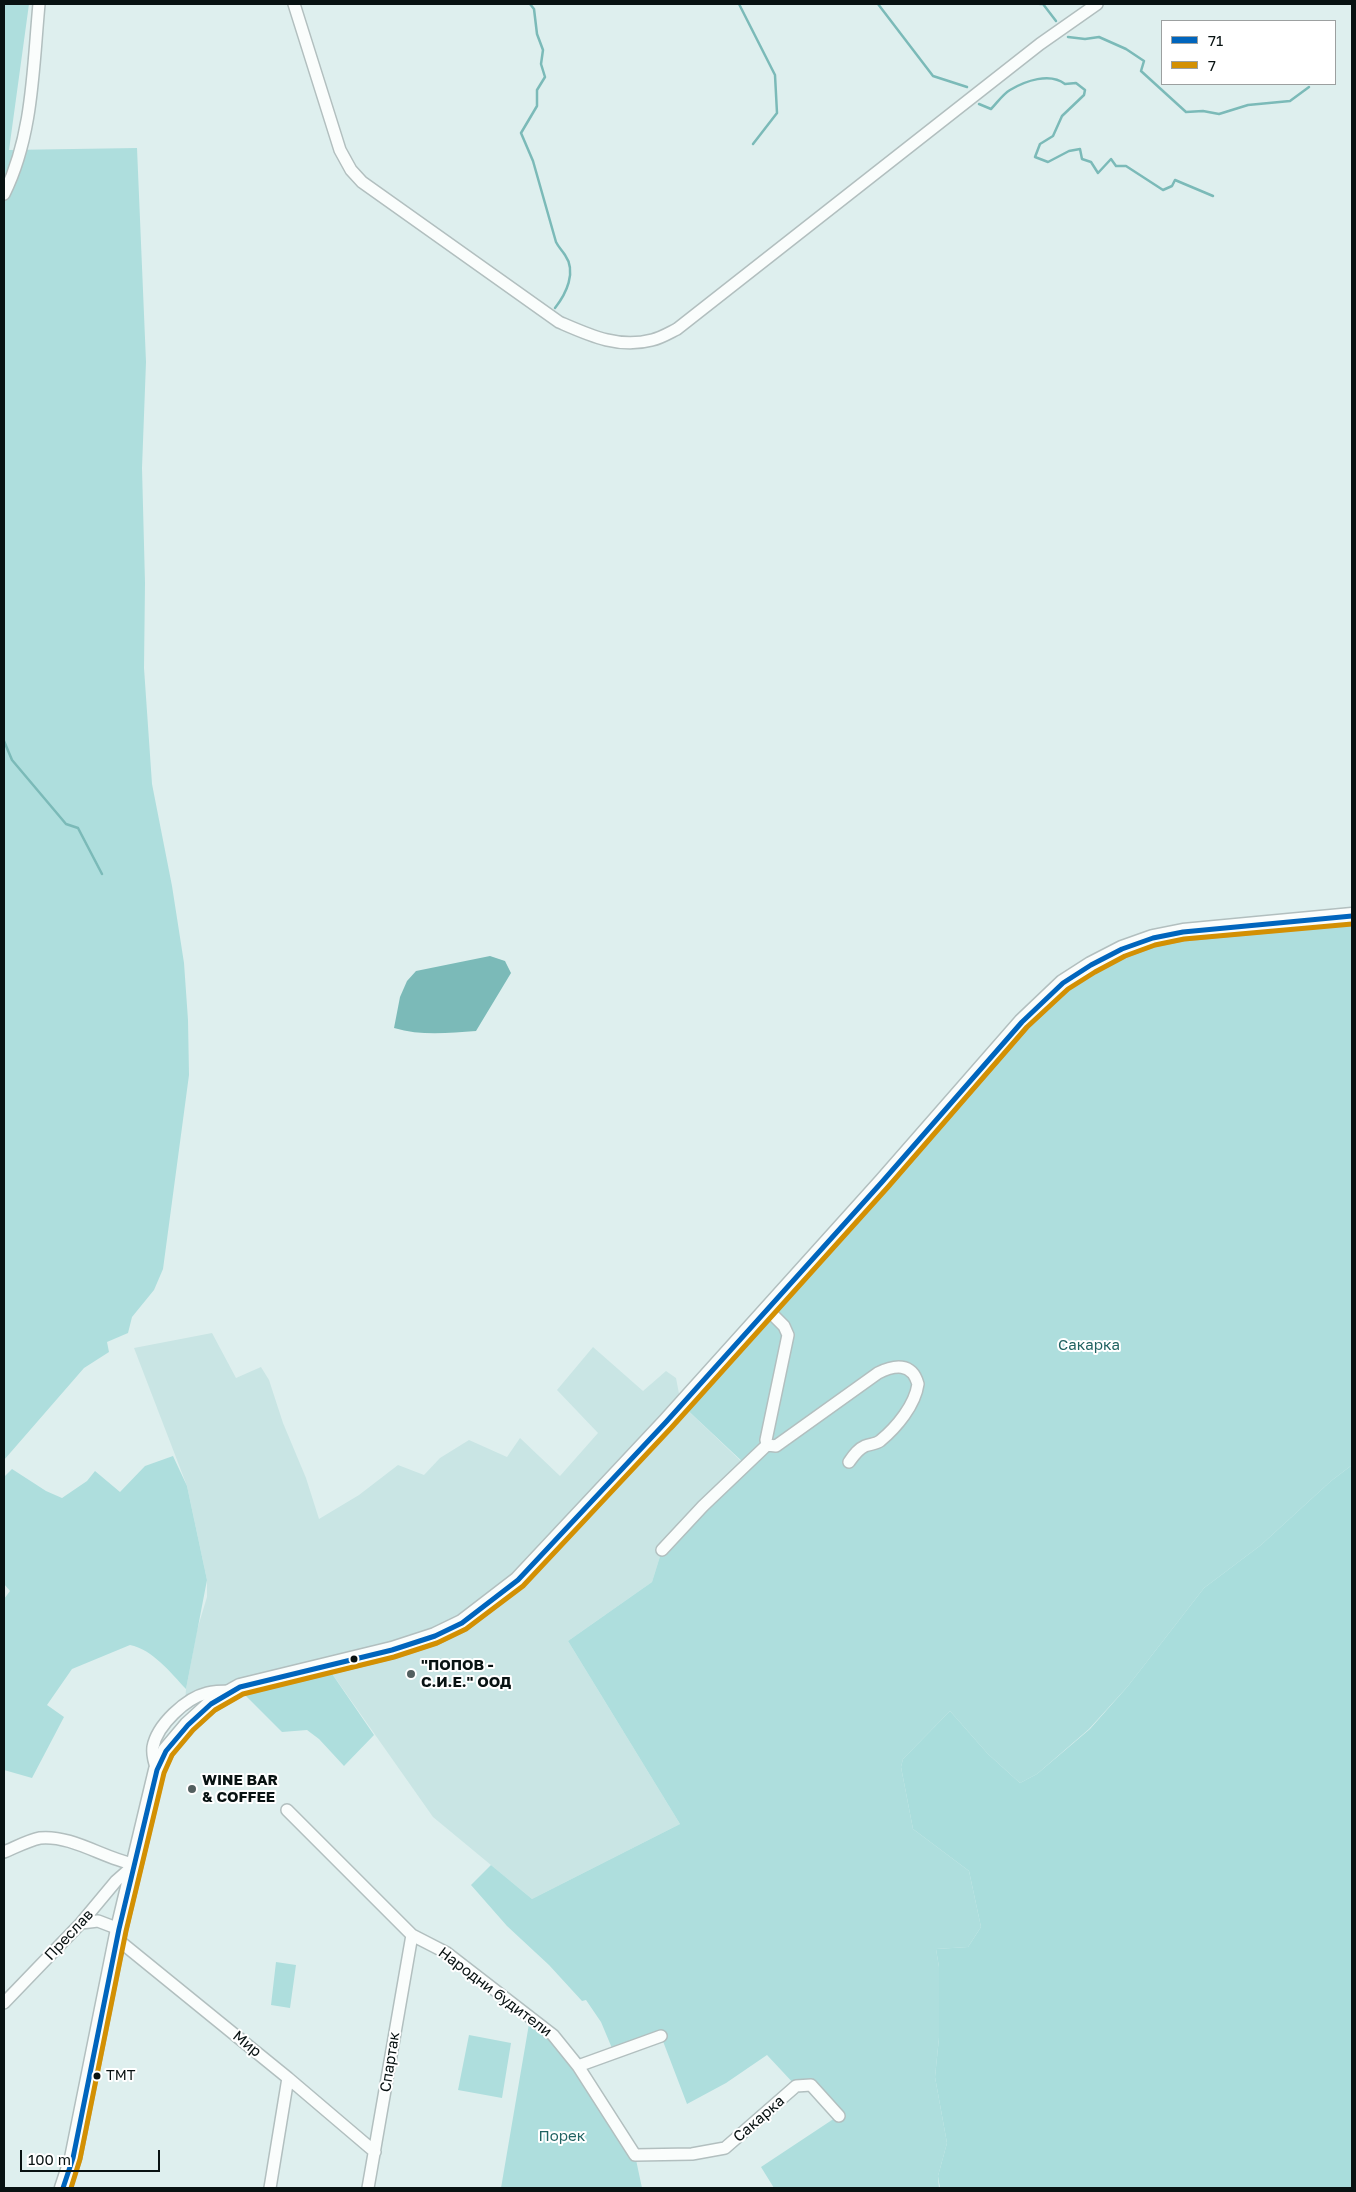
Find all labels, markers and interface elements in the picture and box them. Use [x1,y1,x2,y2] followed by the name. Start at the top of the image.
[1161,20,1336,85] legend
[1208,31,1223,49] text: 71
[1208,56,1216,74] text: 7
[1058,1336,1120,1354] park label: Сакарка
[349,1654,359,1664] unlabelled marker
[421,1656,511,1691] place label: "ПОПОВ - С.И.Е." ООД
[405,1668,417,1680] marker: "ПОПОВ - С.И.Е." ООД
[202,1771,278,1806] place label: WINE BAR & COFFEE
[186,1783,198,1795] marker: WINE BAR & COFFEE
[41,1906,97,1964] street label: Преслав
[435,1943,555,2041] street label: Народни будители
[229,2027,265,2061] street label: Мир
[376,2031,404,2093] street label: Спартак
[106,2068,135,2084] place label: ТМТ
[92,2071,102,2081] marker: ТМТ
[730,2092,788,2146] street label: Сакарка
[539,2127,585,2145] park label: Порек
[22,2140,162,2172] scale bar
[28,2150,71,2168] text: 100 m

